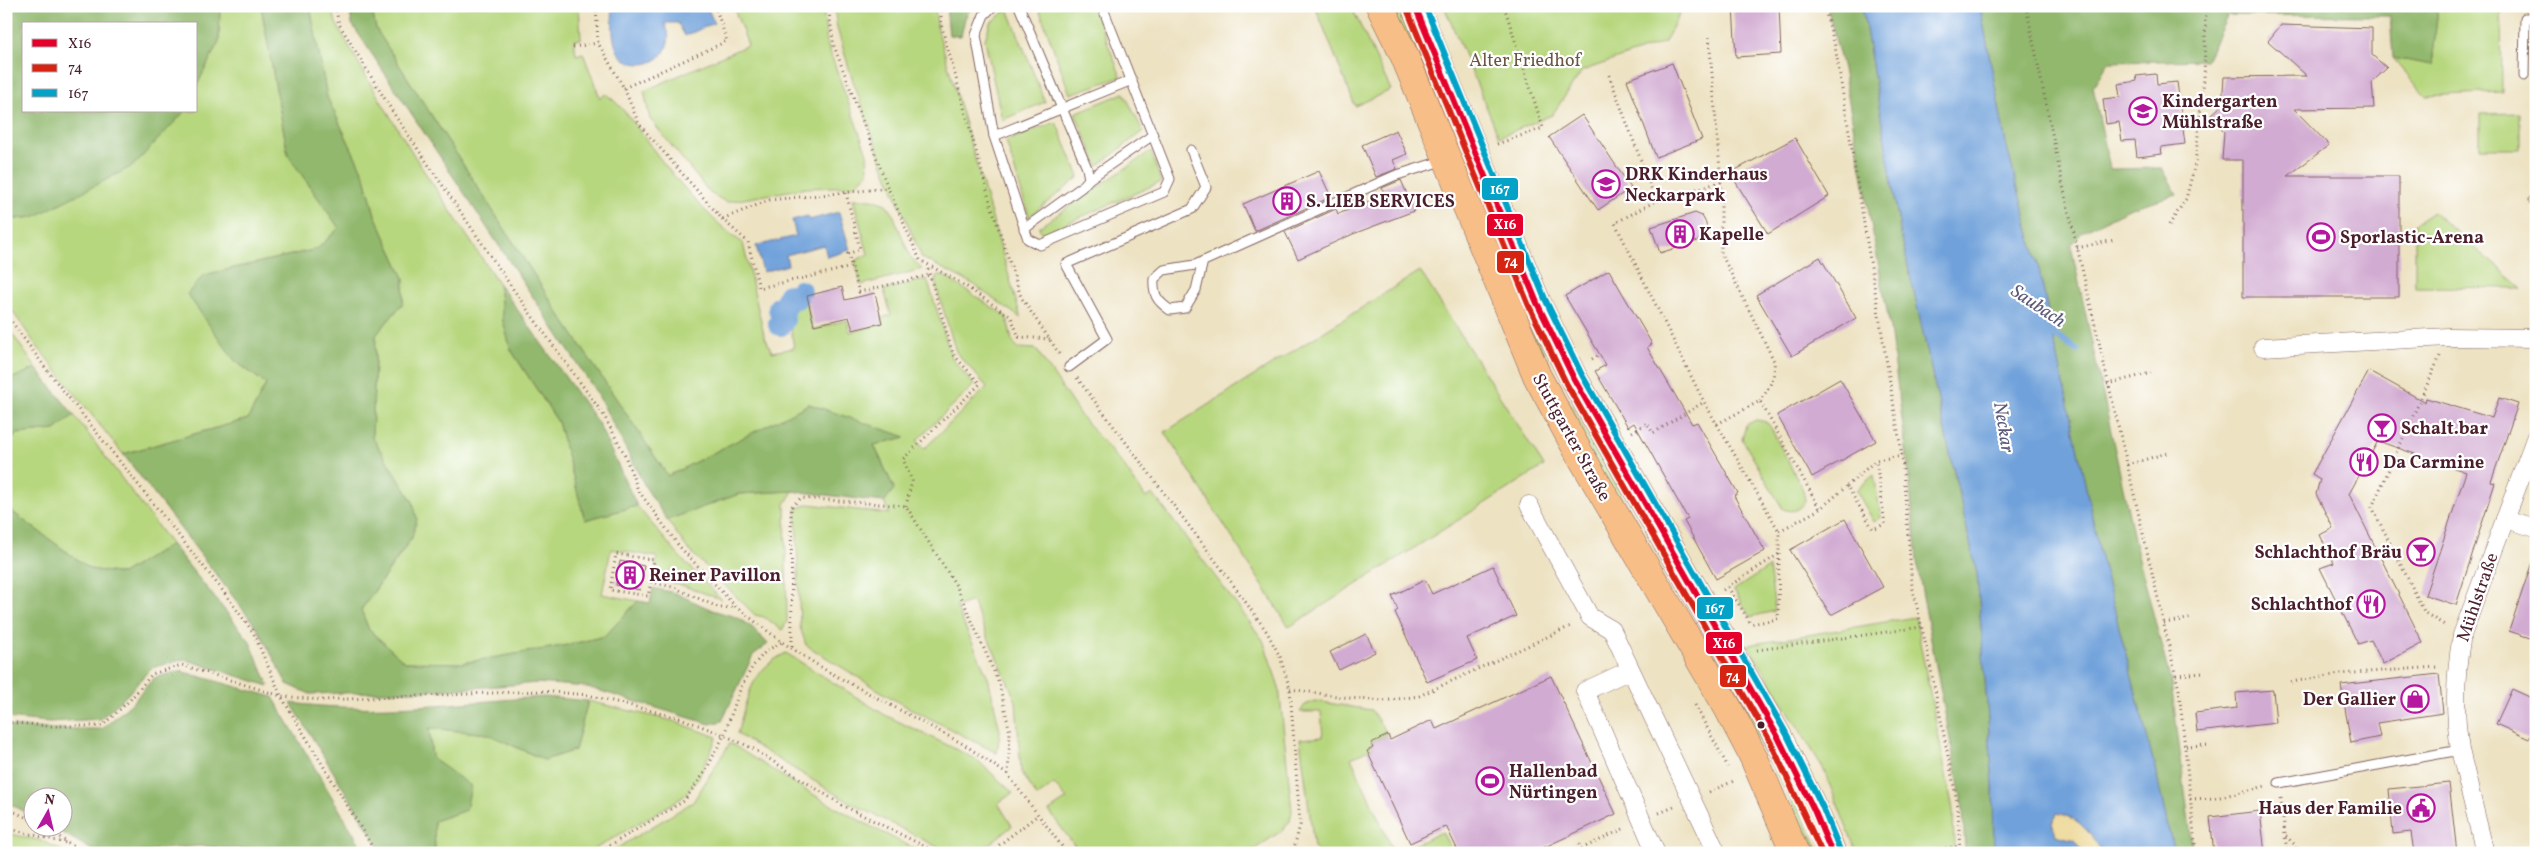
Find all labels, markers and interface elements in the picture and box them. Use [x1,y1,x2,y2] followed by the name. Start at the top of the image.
[22,22,198,112] legend
[68,34,91,55] text: X16
[1469,49,1583,74] park label: Alter Friedhof
[68,58,83,79] text: 74
[68,84,89,105] text: 167
[2162,90,2278,136] place label: Kindergarten Mühlstraße
[2128,96,2158,126] school or university icon: Kindergarten Mühlstraße
[1625,163,1768,209] place label: DRK Kinderhaus Neckarpark
[1591,169,1621,199] school or university icon: DRK Kinderhaus Neckarpark
[1481,177,1519,201] line badge: 167
[1490,181,1510,200] text: 167
[1272,186,1302,216] building icon: S. LIEB SERVICES
[1306,190,1455,215] place label: S. LIEB SERVICES
[1486,213,1524,237] line badge: X16
[1493,216,1517,235] text: X16
[1665,219,1695,249] building icon: Kapelle
[2306,222,2336,252] sports icon: Sporlastic-Arena
[1699,223,1764,248] place label: Kapelle
[2340,226,2484,251] place label: Sporlastic-Arena
[1496,250,1525,274] line badge: 74
[1504,253,1519,272] text: 74
[2005,279,2070,334] water label: Saubach
[1525,369,1616,506] street label: Stuttgarter Straße
[1986,400,2020,455] water label: Neckar
[2367,413,2397,443] bar icon: Schalt.bar
[2401,417,2488,442] place label: Schalt.bar
[2349,447,2379,477] restaurant icon: Da Carmine
[2383,451,2484,476] place label: Da Carmine
[2406,537,2436,567] bar icon: Schlachthof Bräu
[2254,541,2402,566] place label: Schlachthof Bräu
[2452,550,2505,645] street label: Mühlstraße
[615,560,645,590] building icon: Reiner Pavillon
[649,564,781,589] place label: Reiner Pavillon
[2356,589,2386,619] restaurant icon: Schlachthof
[2251,593,2354,618] place label: Schlachthof
[1696,596,1734,620] line badge: 167
[1705,600,1725,619] text: 167
[1705,631,1743,655] line badge: X16
[1712,635,1736,654] text: X16
[1719,664,1747,688] line badge: 74
[1726,668,1741,687] text: 74
[2400,684,2430,714] shop icon: Der Gallier
[2303,688,2396,713] place label: Der Gallier
[1756,720,1766,730] unlabelled marker
[1509,760,1598,806] place label: Hallenbad Nürtingen
[1475,766,1505,796] sports icon: Hallenbad Nürtingen
[22,786,72,836] north arrow
[43,790,56,811] text: N
[2406,793,2436,823] public building icon: Haus der Familie
[2258,797,2402,822] place label: Haus der Familie

